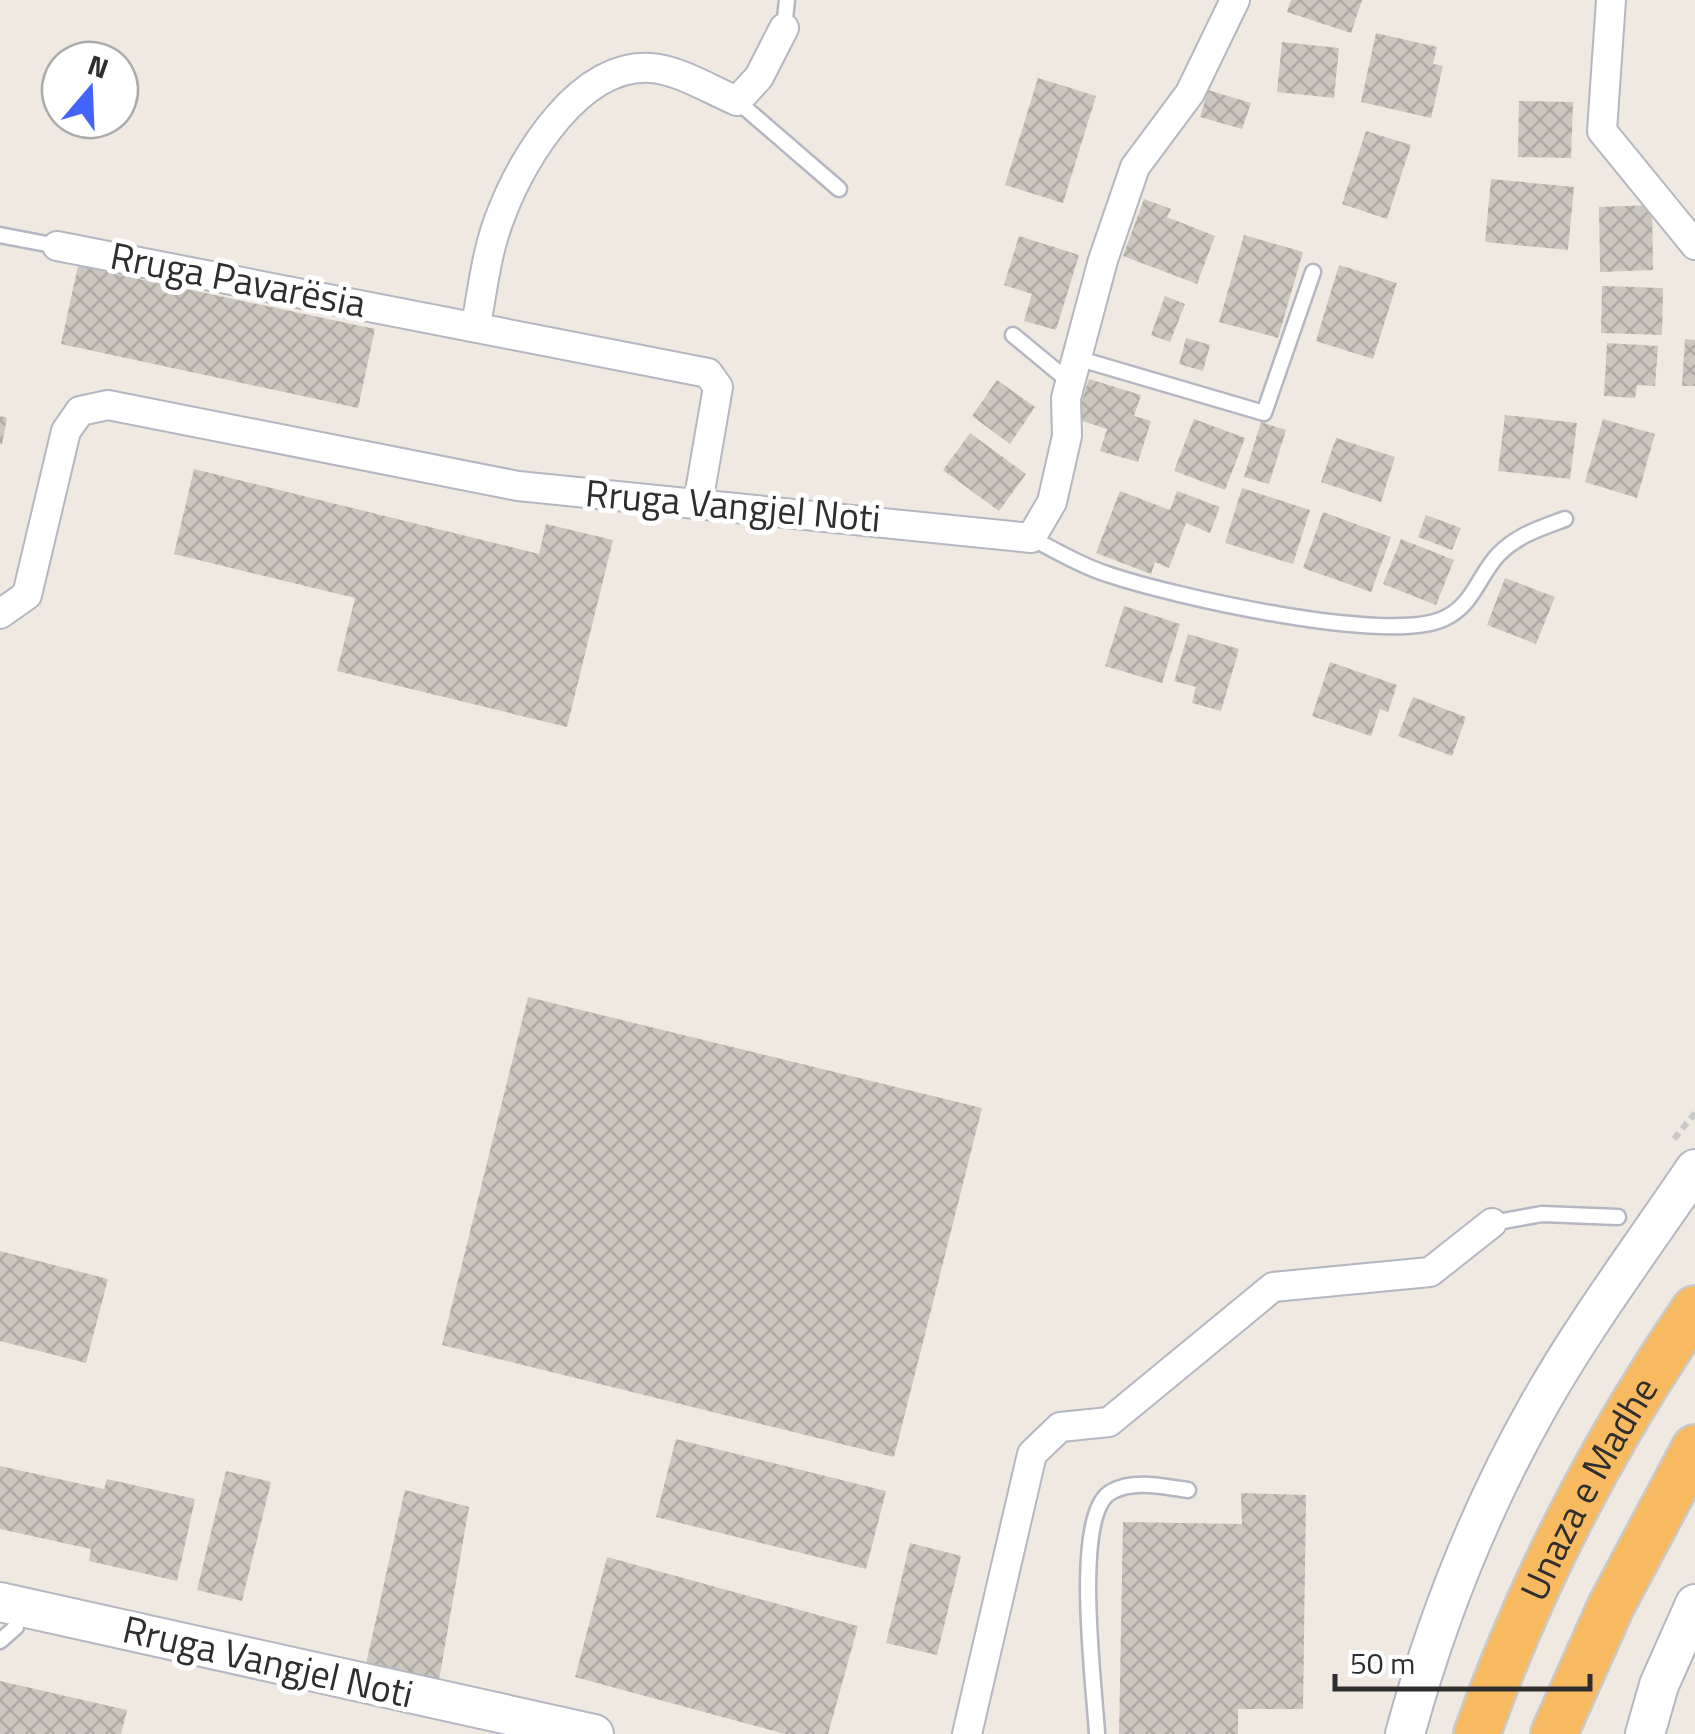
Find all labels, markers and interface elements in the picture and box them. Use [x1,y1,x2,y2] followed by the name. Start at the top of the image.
[40,40,140,140] north arrow
[82,42,114,89] text: N
[106,226,371,332] street label: Rruga Pavarësia
[583,463,883,547] street label: Rruga Vangjel Noti
[1504,1365,1672,1610] street label: Unaza e Madhe
[117,1599,419,1723] street label: Rruga Vangjel Noti
[1335,1629,1590,1691] scale bar
[1350,1640,1415,1686] text: 50 m

